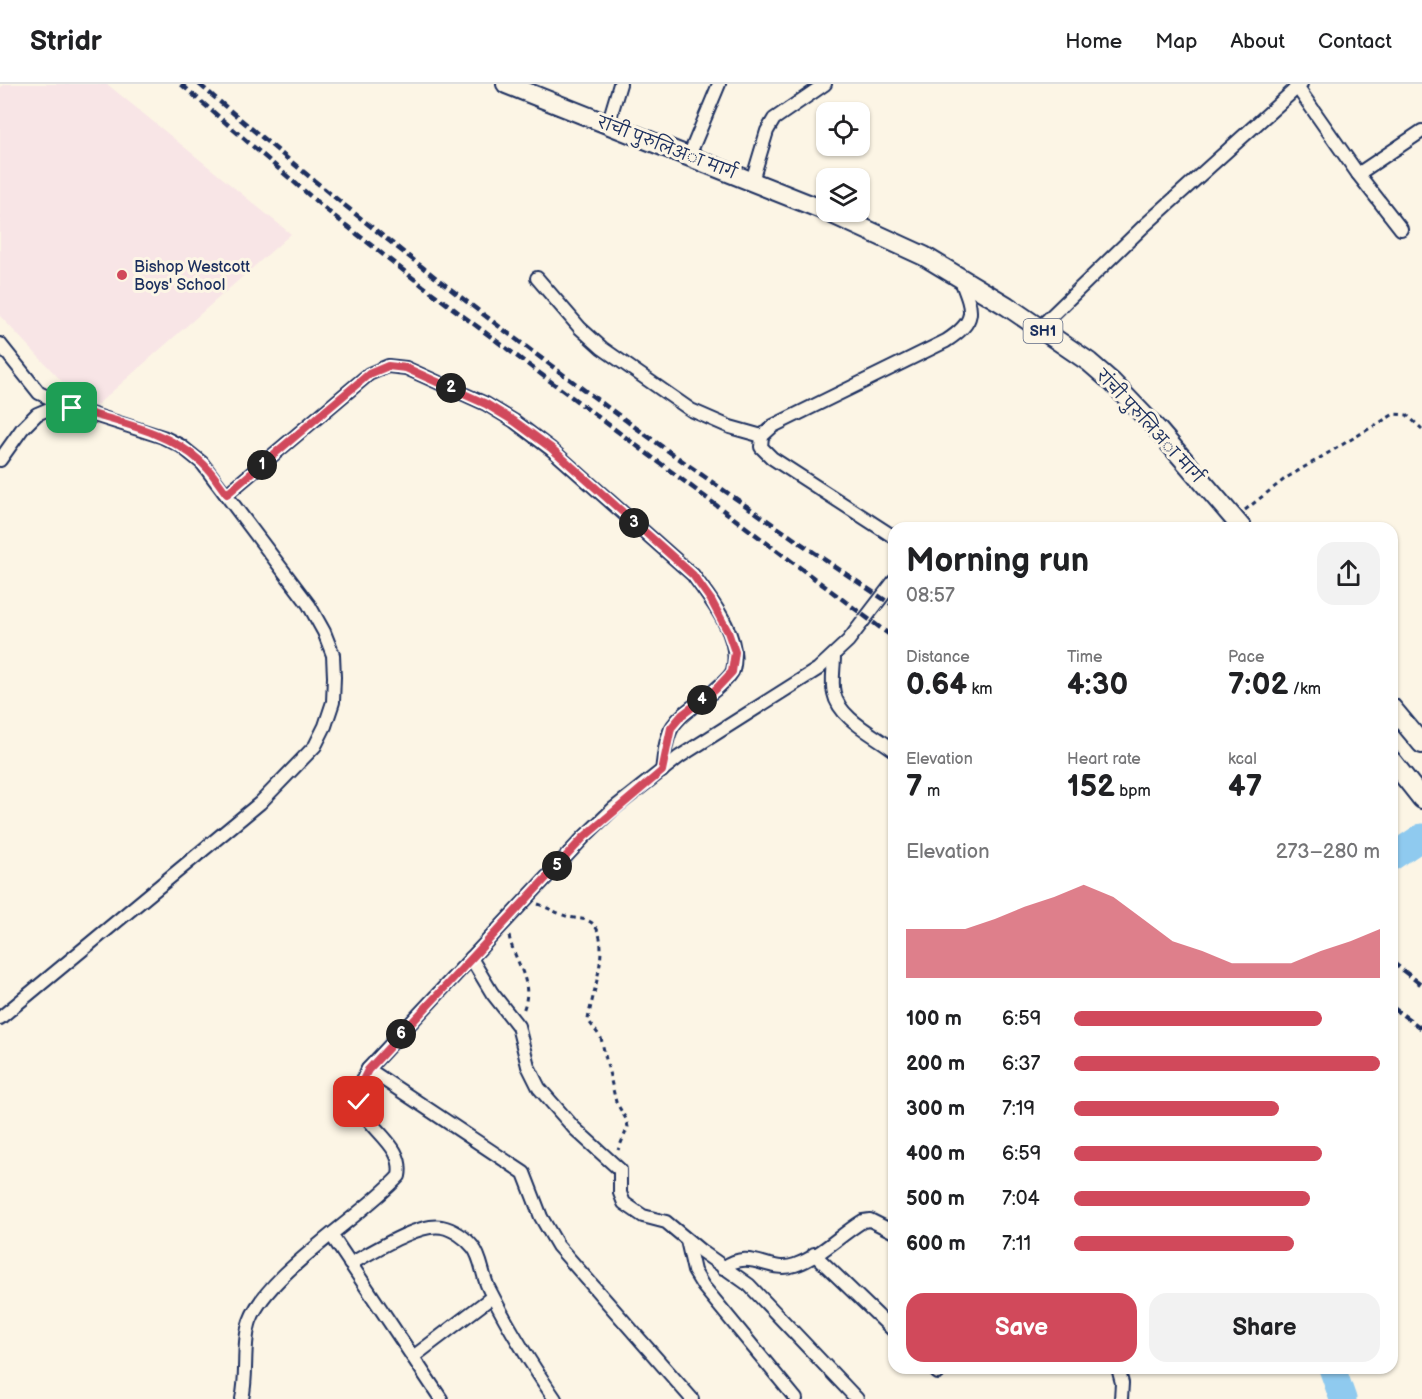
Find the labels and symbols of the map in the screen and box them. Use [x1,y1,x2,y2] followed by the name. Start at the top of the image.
[593,110,741,186] street label: रांची पुरुलिअा मार्ग
[134,258,250,295] place label: Bishop Westcott Boys' School
[115,268,129,282] marker: Bishop Westcott Boys' School
[1024,319,1062,343] road number: SH1
[1089,364,1209,490] street label: रांची पुरुलिअा मार्ग
[436,373,466,403] pin: 2
[46,382,97,433] pin
[247,450,277,480] pin: 1
[619,508,649,538] pin: 3
[687,685,717,715] pin: 4
[542,851,572,881] pin: 5
[386,1019,416,1049] pin: 6
[333,1076,384,1127] pin

